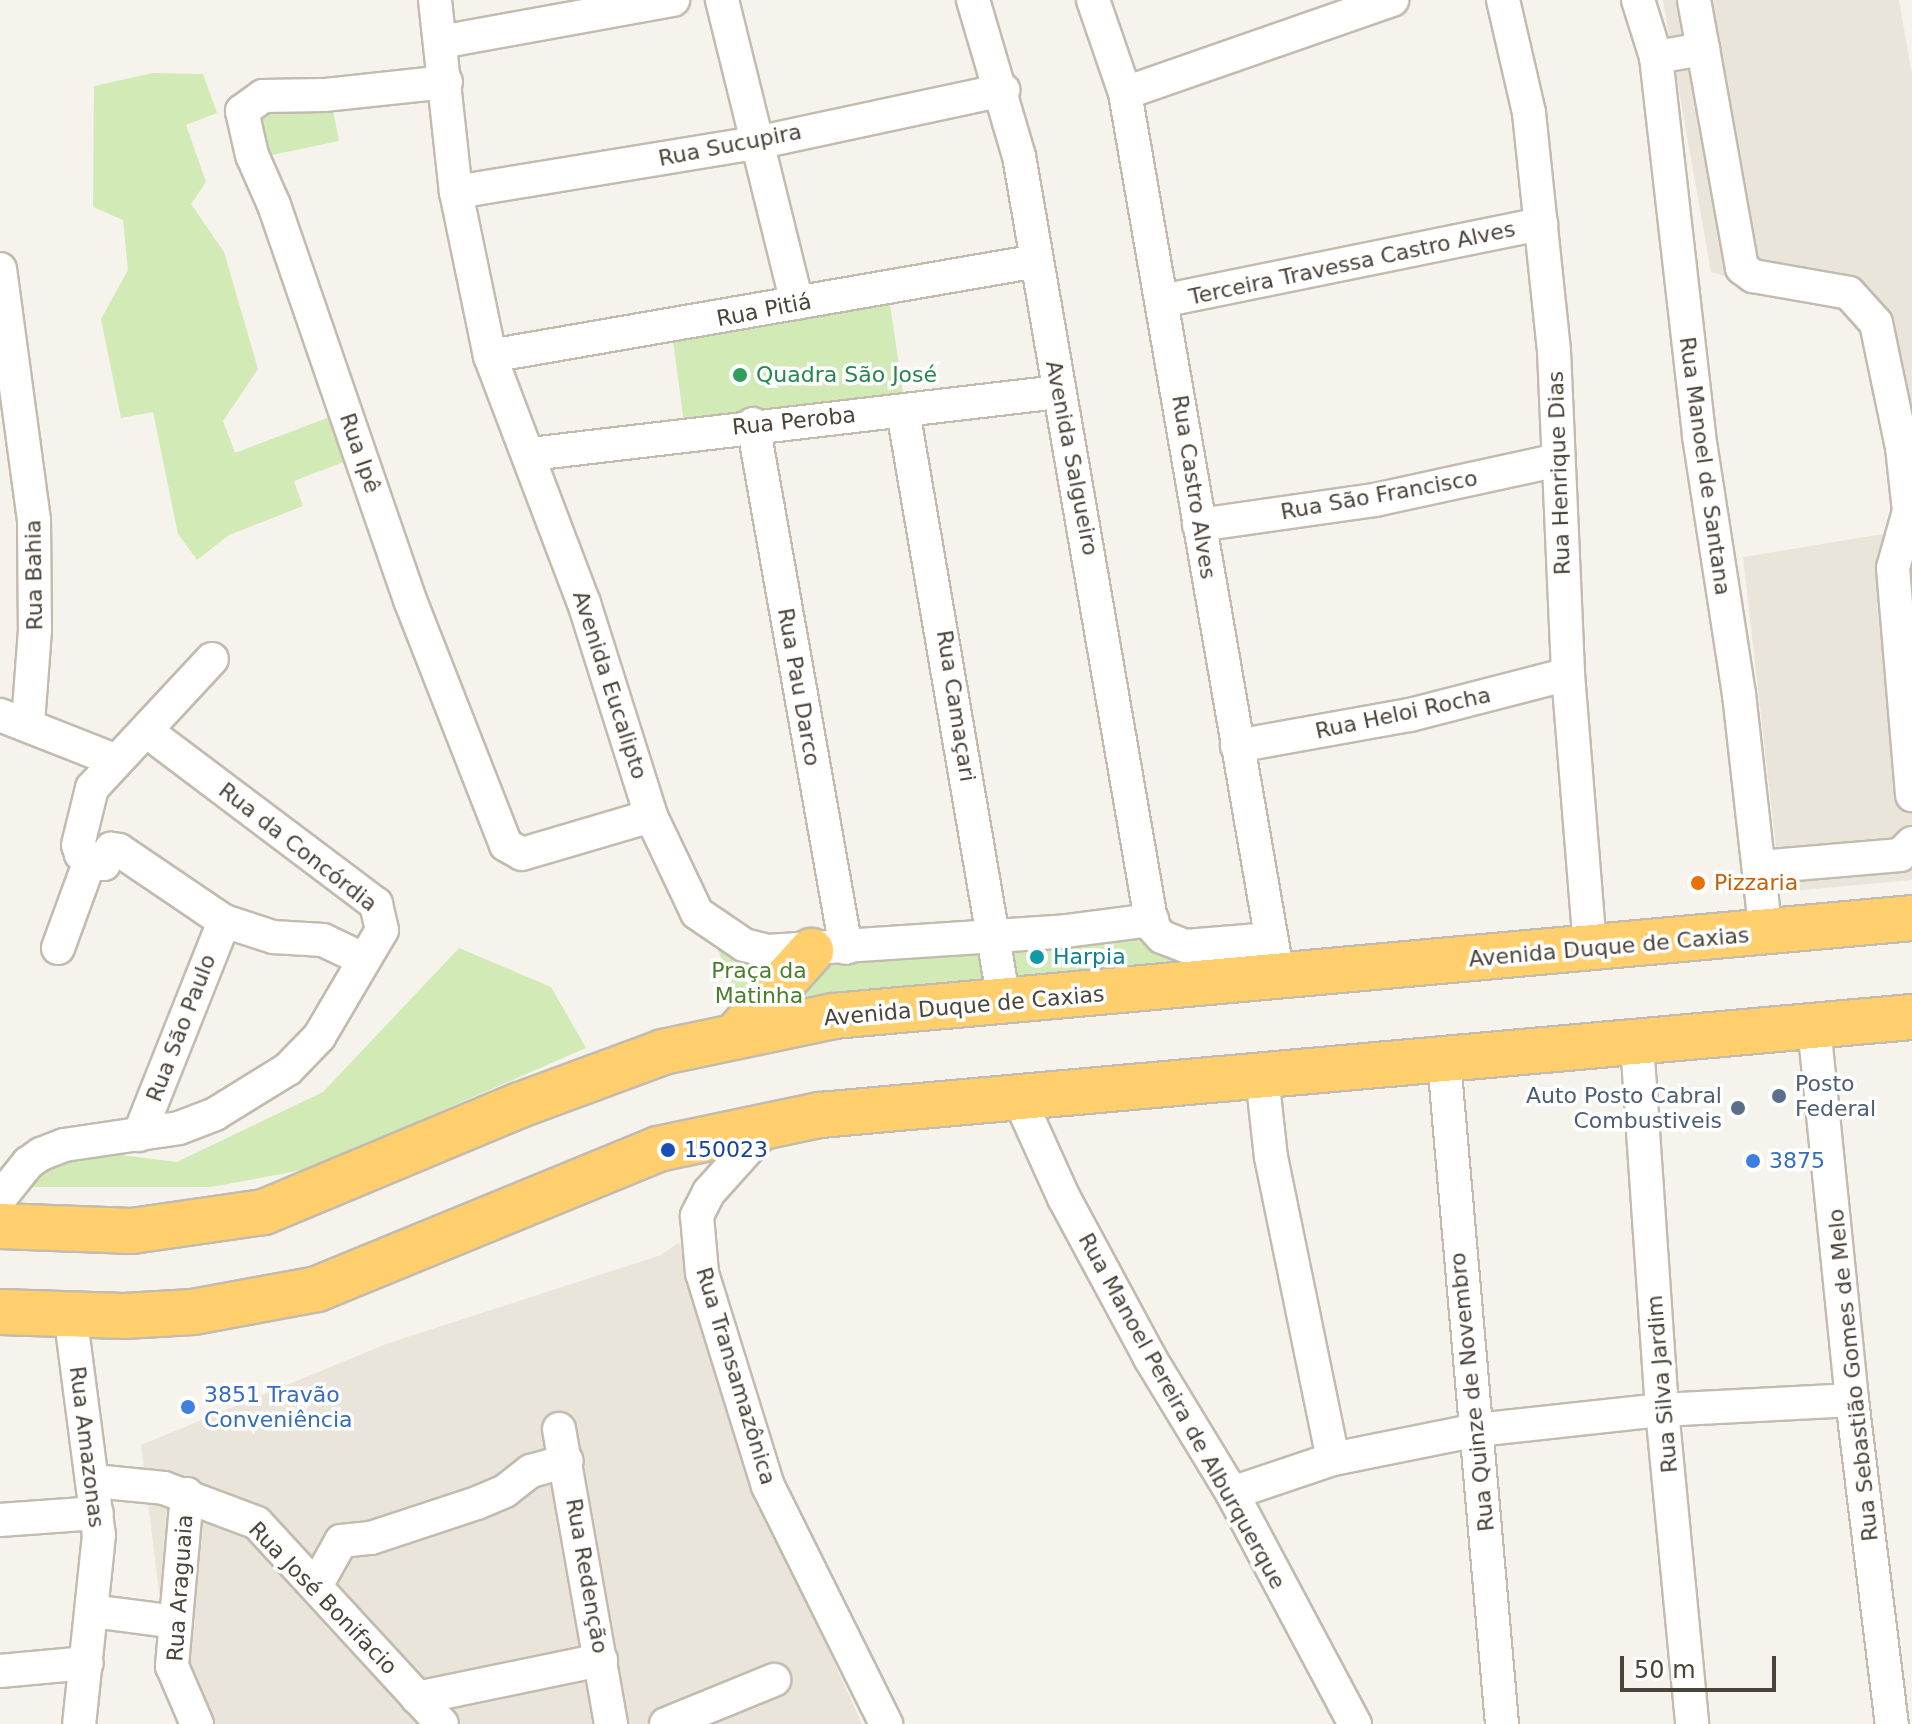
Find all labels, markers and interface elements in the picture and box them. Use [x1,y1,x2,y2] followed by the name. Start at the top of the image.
[656,118,804,172] street label: Rua Sucupira
[1186,215,1518,311] street label: Terceira Travessa Castro Alves
[714,288,814,332] street label: Rua Pitiá
[1674,335,1736,597] street label: Rua Manoel de Santana
[1040,358,1104,558] street label: Avenida Salgueiro
[756,362,937,388] place label: Quadra São José
[731,366,749,384] marker: Quadra São José
[1542,370,1576,576] street label: Rua Henrique Dias
[1166,393,1222,581] street label: Rua Castro Alves
[731,401,857,441] street label: Rua Peroba
[334,410,386,496] street label: Rua Ipê
[1279,465,1479,525] street label: Rua São Francisco
[20,519,48,631] street label: Rua Bahia
[567,587,653,783] street label: Avenida Eucalipto
[772,606,826,768] street label: Rua Pau Darco
[931,628,981,784] street label: Rua Camaçari
[1313,682,1493,744] street label: Rua Heloi Rocha
[214,777,382,917] street label: Rua da Concórdia
[1714,870,1798,896] place label: Pizzaria
[1689,874,1707,892] marker: Pizzaria
[1468,922,1750,972] street label: Avenida Duque de Caxias
[1053,944,1126,970] place label: Harpia
[1028,948,1046,966] marker: Harpia
[141,951,221,1105] street label: Rua São Paulo
[711,957,807,1008] park label: Praça da Matinha
[823,981,1105,1031] street label: Avenida Duque de Caxias
[1795,1070,1876,1122] place label: Posto Federal
[1526,1082,1722,1134] place label: Auto Posto Cabral Combustiveis
[1770,1087,1788,1105] marker: Posto Federal
[1729,1099,1747,1117] marker: Auto Posto Cabral Combustiveis
[684,1137,768,1163] place label: 150023
[659,1141,677,1159] marker: 150023
[1769,1148,1825,1174] place label: 3875
[1744,1152,1762,1170] marker: 3875
[1822,1207,1884,1543] street label: Rua Sebastião Gomes de Melo
[1073,1228,1291,1594] street label: Rua Manoel Pereira de Alburquerque
[1444,1251,1500,1533] street label: Rua Quinze de Novembro
[690,1264,782,1488] street label: Rua Transamazônica
[1641,1294,1683,1474] street label: Rua Silva Jardim
[64,1365,110,1529] street label: Rua Amazonas
[204,1381,353,1432] place label: 3851 Travão Conveniência
[179,1398,197,1416] marker: 3851 Travão Conveniência
[560,1496,614,1656] street label: Rua Redenção
[162,1514,198,1662] street label: Rua Araguaia
[243,1516,403,1680] street label: Rua José Bonifacio
[1624,1640,1780,1690] scale bar
[1634,1656,1696,1684] text: 50 m

